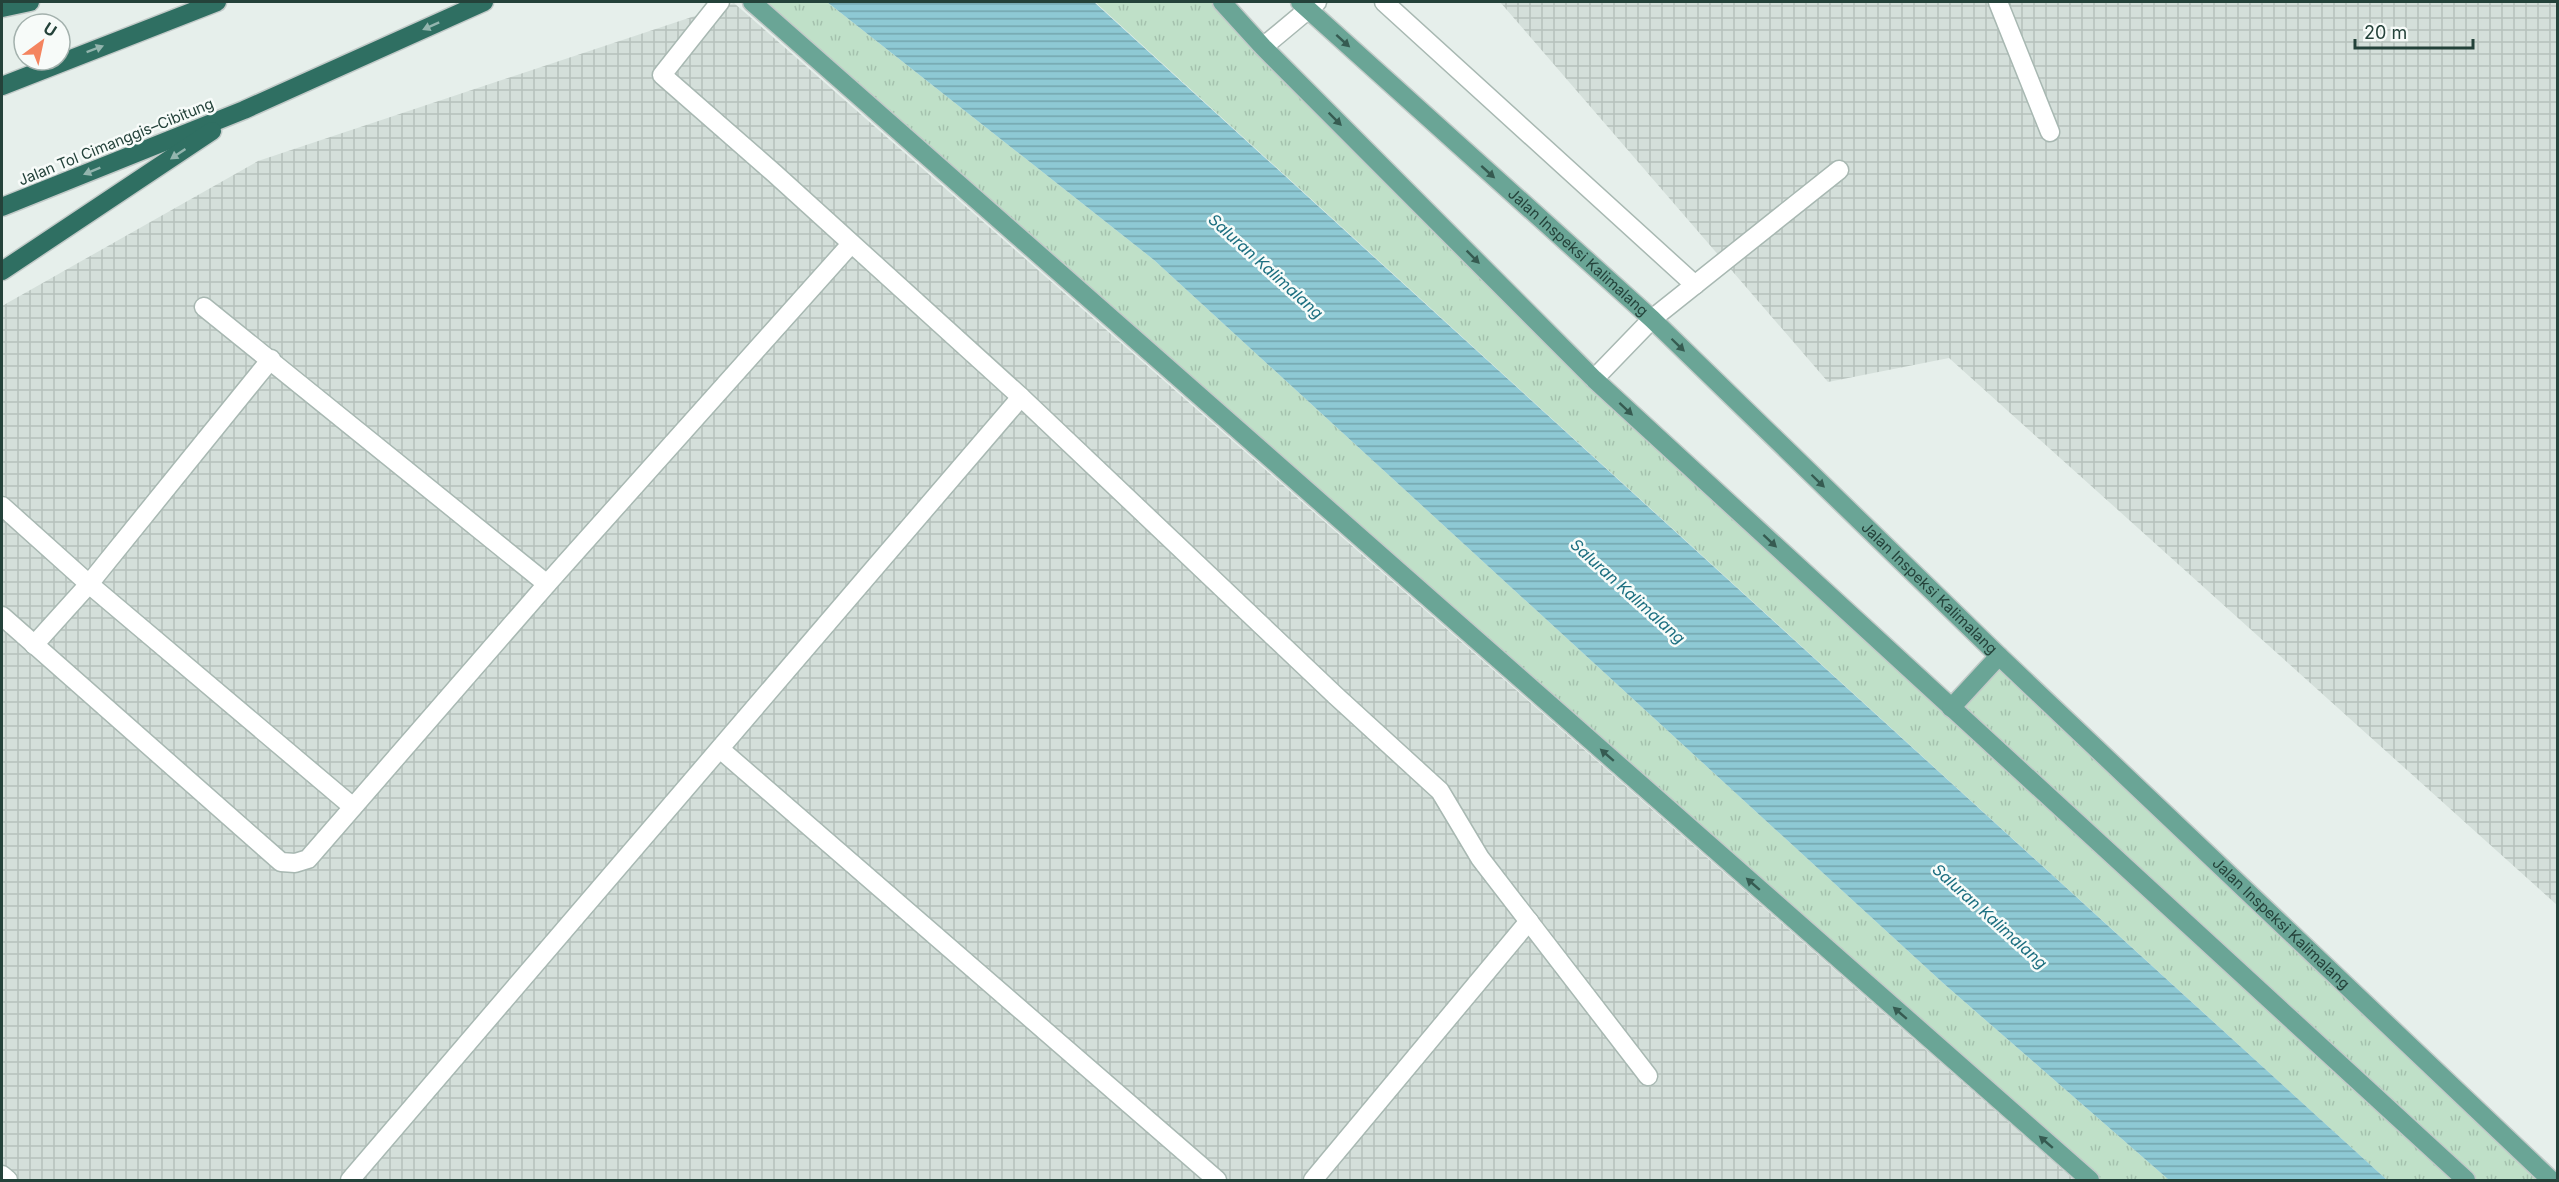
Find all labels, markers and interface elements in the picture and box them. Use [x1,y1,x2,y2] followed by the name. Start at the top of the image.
[12,12,72,72] north arrow
[2355,12,2474,50] scale bar
[40,18,61,41] text: U
[423,21,440,30] one-way arrow
[2364,22,2407,43] text: 20 m
[1335,34,1350,48] one-way arrow
[86,44,104,53] one-way arrow
[15,94,216,190] street label: Jalan Tol Cimanggis–Cibitung
[1328,112,1342,127] one-way arrow
[170,148,186,160] one-way arrow
[1480,165,1495,179] one-way arrow
[83,167,101,176] one-way arrow
[1504,184,1652,320] street label: Jalan Inspeksi Kalimalang
[1205,209,1328,323] water label: Saluran Kalimalang
[1465,250,1479,264] one-way arrow
[1671,338,1685,352] one-way arrow
[1619,402,1634,416] one-way arrow
[1811,474,1826,488] one-way arrow
[1857,517,2002,658] street label: Jalan Inspeksi Kalimalang
[1567,534,1690,648] water label: Saluran Kalimalang
[1762,534,1777,547] one-way arrow
[1600,749,1615,762] one-way arrow
[2208,853,2354,993] street label: Jalan Inspeksi Kalimalang
[1929,859,2052,973] water label: Saluran Kalimalang
[1746,877,1761,891] one-way arrow
[1893,1007,1908,1020] one-way arrow
[2039,1136,2054,1149] one-way arrow

